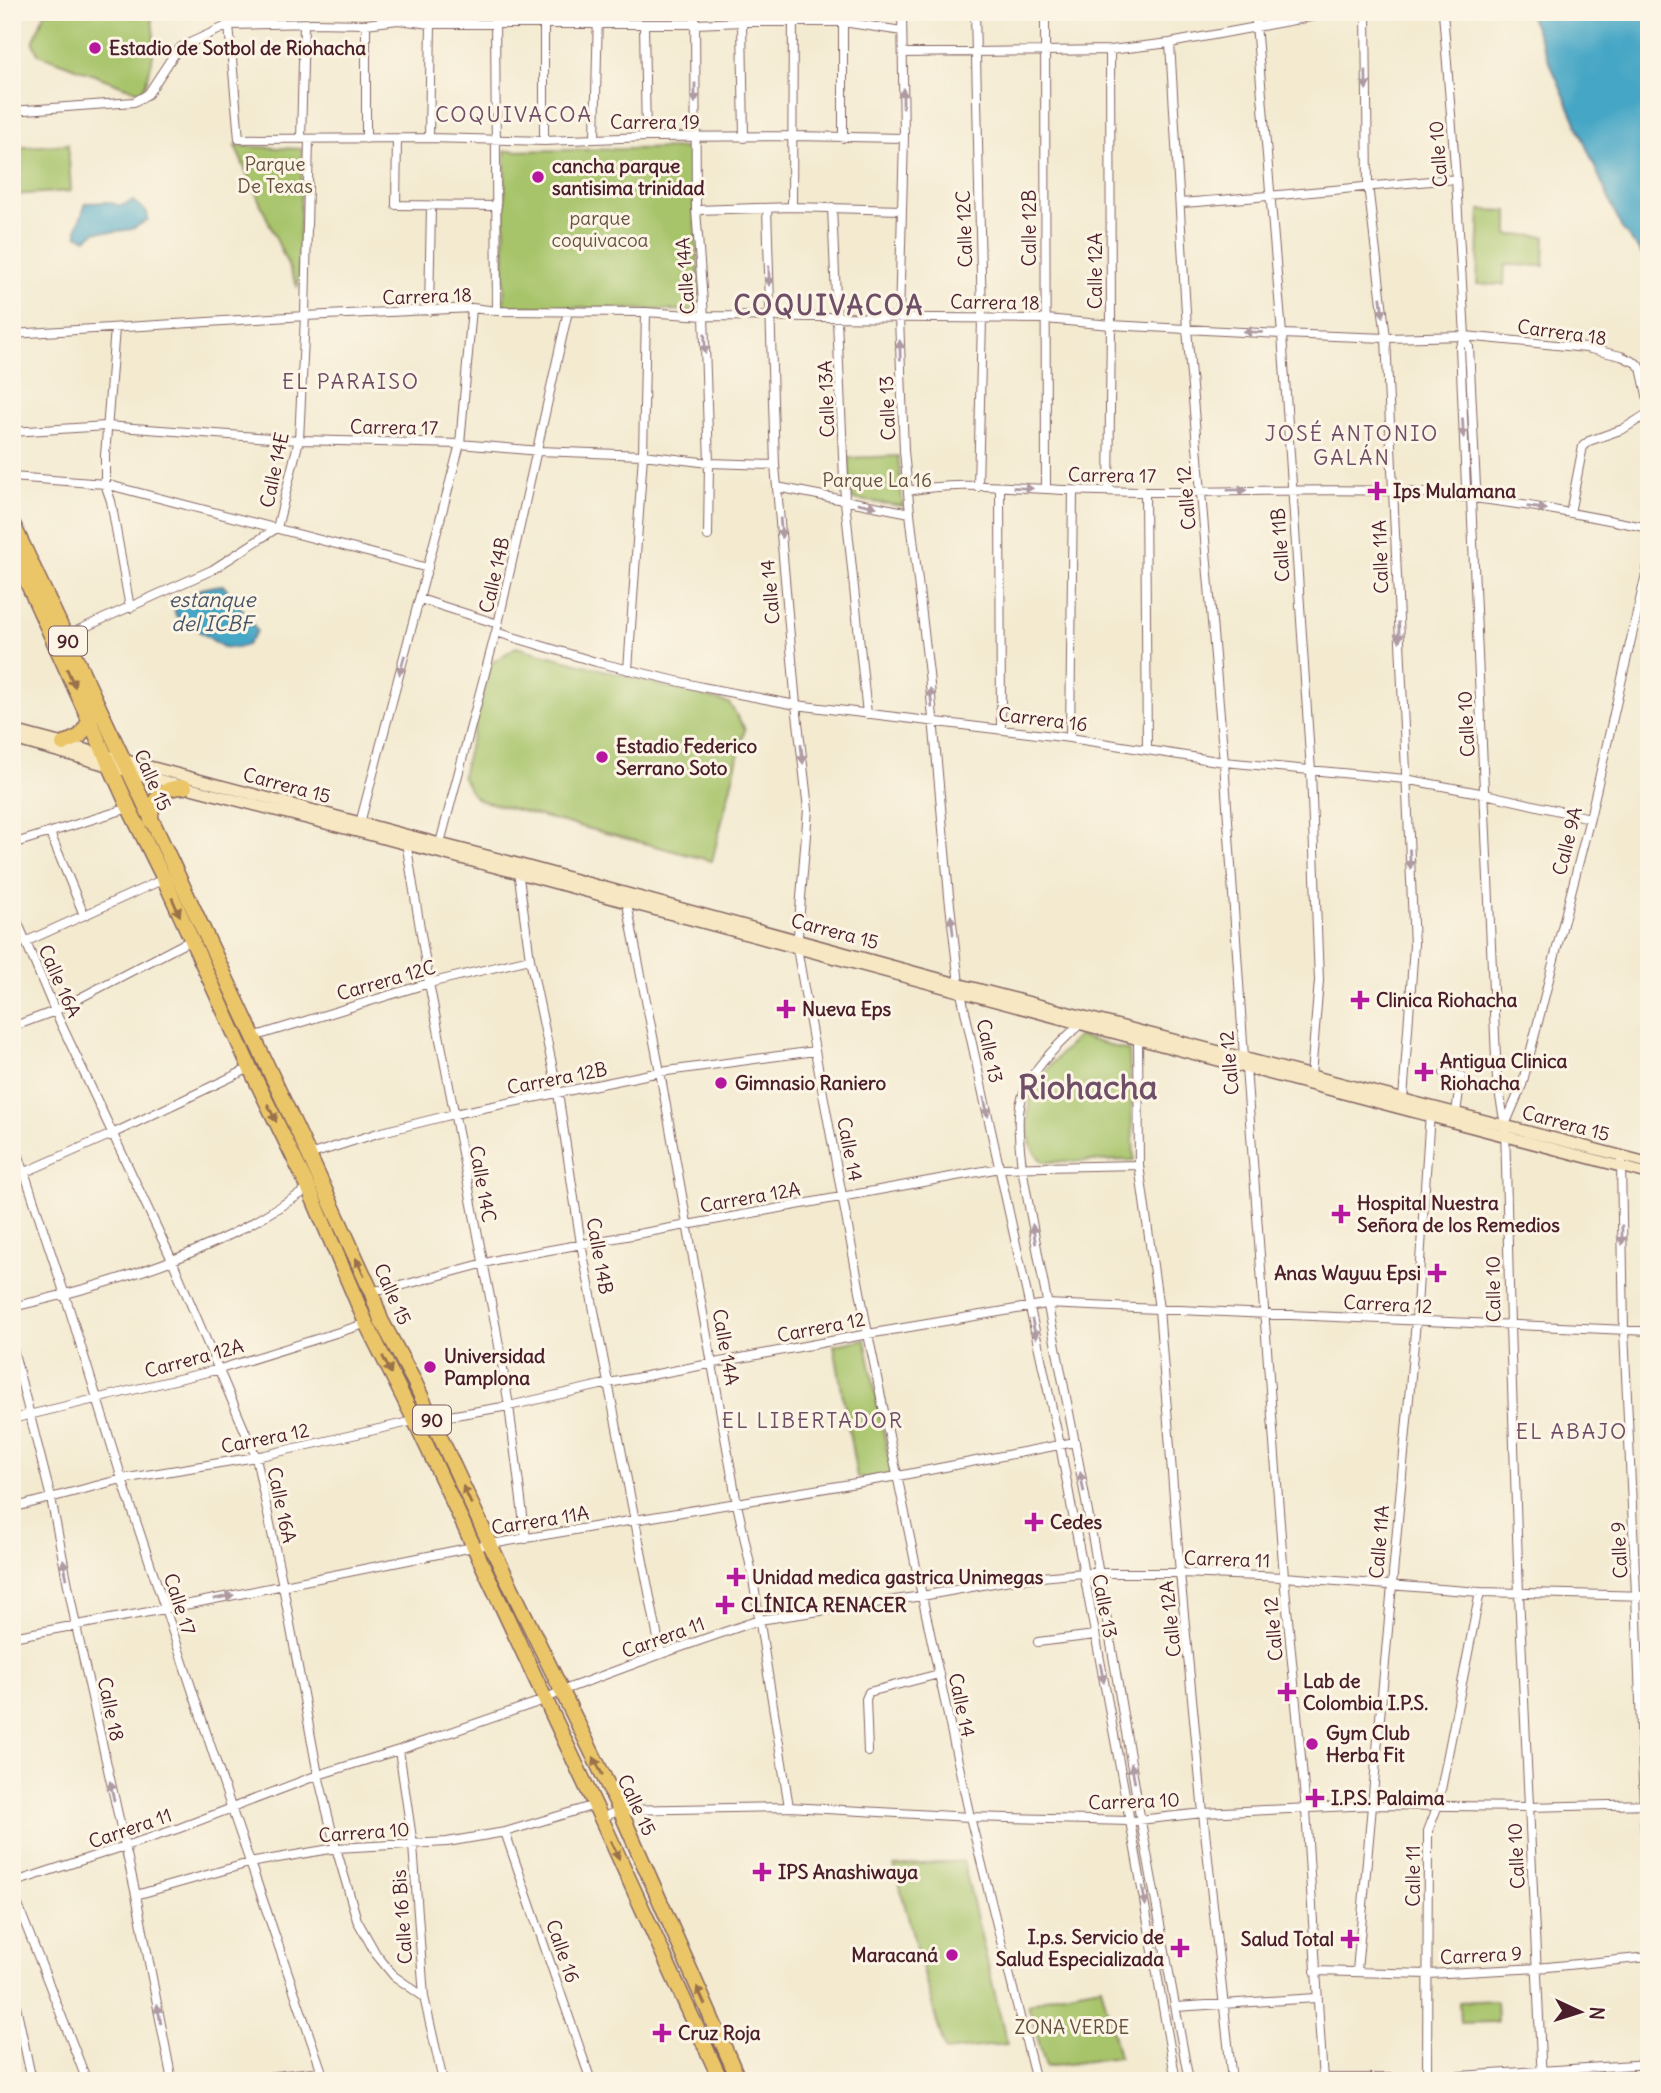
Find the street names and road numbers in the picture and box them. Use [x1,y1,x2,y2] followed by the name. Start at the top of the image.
[610,110,700,134] street label: Carrera 19
[1424,120,1452,188] street label: Calle 10
[951,190,977,268] street label: Calle 12C
[1017,190,1041,266] street label: Calle 12B
[1083,233,1107,309] street label: Calle 12A
[670,237,700,315] street label: Calle 14A
[382,282,472,310] street label: Carrera 18
[950,289,1040,315] street label: Carrera 18
[1516,314,1608,350] street label: Carrera 18
[813,360,839,438] street label: Calle 13A
[874,375,900,441] street label: Calle 13
[350,414,438,440] street label: Carrera 17
[254,430,294,510] street label: Calle 14E
[1068,462,1156,488] street label: Carrera 17
[1171,465,1201,531] street label: Calle 12
[1265,507,1295,583] street label: Calle 11B
[1367,520,1393,594] street label: Calle 11A
[474,535,514,615] street label: Calle 14B
[755,559,785,625] street label: Calle 14
[49,626,87,656] road number: 90
[1452,690,1480,758] street label: Calle 10
[997,702,1089,736] street label: Carrera 16
[129,745,177,815] street label: Calle 15
[241,762,333,808] street label: Carrera 15
[1547,804,1587,878] street label: Calle 9A
[789,908,881,954] street label: Carrera 15
[33,941,87,1021] street label: Calle 16A
[334,954,438,1006] street label: Carrera 12C
[972,1017,1008,1085] street label: Calle 13
[1214,1030,1244,1096] street label: Calle 12
[505,1057,609,1099] street label: Carrera 12B
[1520,1100,1612,1146] street label: Carrera 15
[832,1115,868,1183] street label: Calle 14
[464,1144,502,1224] street label: Calle 14C
[698,1176,802,1218] street label: Carrera 12A
[581,1216,619,1296] street label: Calle 14B
[1480,1256,1506,1322] street label: Calle 10
[369,1259,417,1329] street label: Calle 15
[1343,1290,1433,1318] street label: Carrera 12
[707,1307,745,1387] street label: Calle 14A
[775,1307,867,1347] street label: Carrera 12
[142,1333,246,1383] street label: Carrera 12A
[413,1406,451,1434] road number: 90
[219,1418,311,1458] street label: Carrera 12
[262,1465,302,1545] street label: Calle 16A
[489,1500,591,1540] street label: Carrera 11A
[1364,1504,1394,1580] street label: Calle 11A
[1606,1521,1632,1579] street label: Calle 9
[1183,1546,1271,1572] street label: Carrera 11
[159,1570,201,1638] street label: Calle 17
[1087,1572,1123,1640] street label: Calle 13
[1154,1580,1186,1658] street label: Calle 12A
[1258,1596,1288,1662] street label: Calle 12
[618,1611,708,1663] street label: Carrera 11
[944,1671,980,1739] street label: Calle 14
[93,1675,129,1743] street label: Calle 18
[612,1770,662,1840] street label: Calle 15
[1088,1787,1180,1815] street label: Carrera 10
[85,1803,175,1853] street label: Carrera 11
[318,1817,410,1847] street label: Carrera 10
[1502,1822,1530,1890] street label: Calle 10
[1401,1845,1425,1907] street label: Calle 11
[387,1869,417,1965] street label: Calle 16 Bis
[541,1916,585,1986] street label: Calle 16
[1439,1941,1523,1969] street label: Carrera 9

